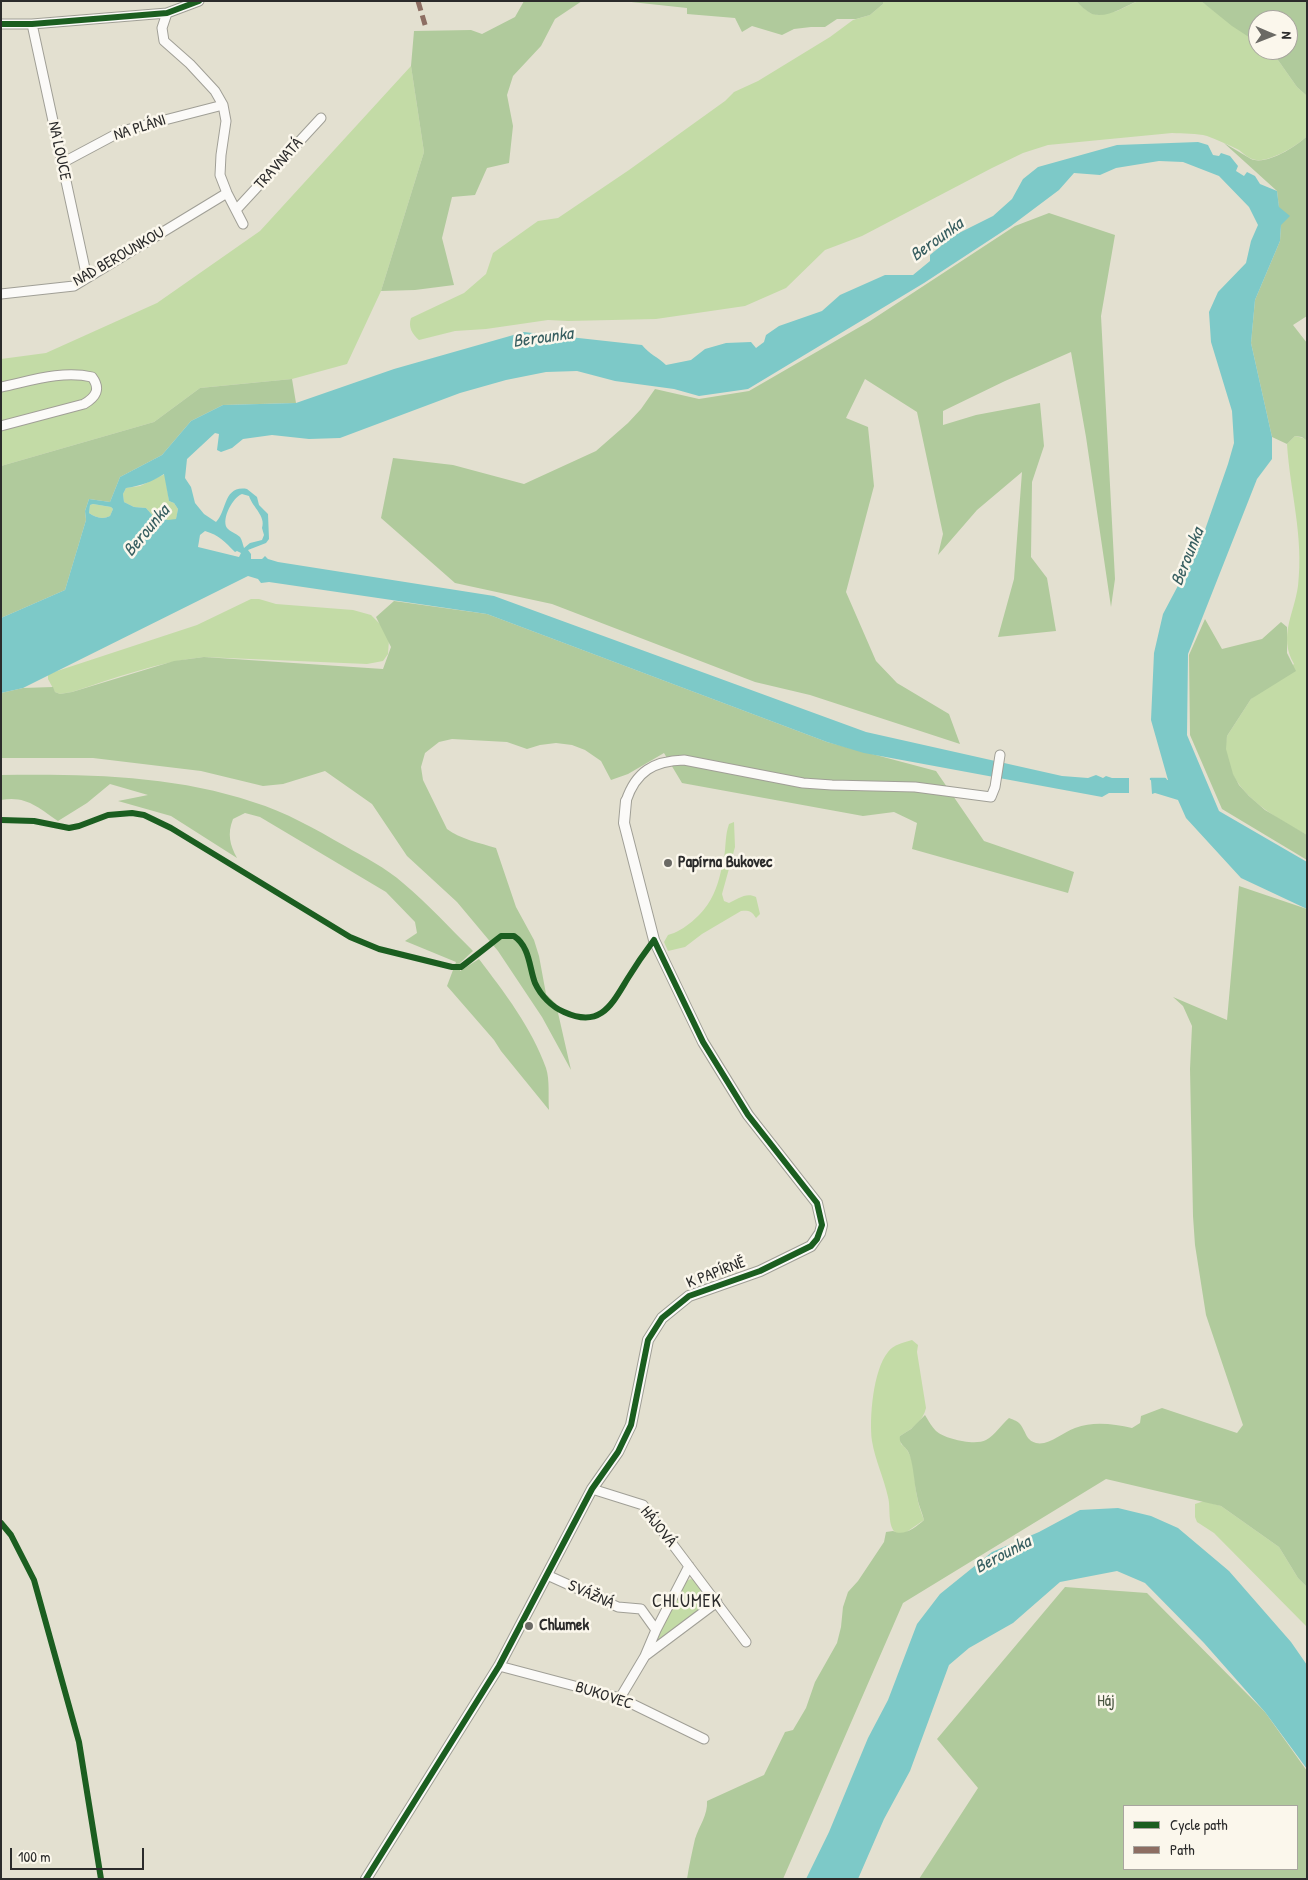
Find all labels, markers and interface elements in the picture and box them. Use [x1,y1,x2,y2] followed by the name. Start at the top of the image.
[1248,10,1298,60] north arrow
[1278,31,1297,39] text: N
[111,111,169,145] street label: NA PLÁNI
[43,120,75,182] street label: NA LOUCE
[251,134,307,194] street label: TRAVNATÁ
[906,214,968,266] water label: Berounka
[70,223,168,291] street label: NAD BEROUNKOU
[512,323,574,353] water label: Berounka
[119,501,175,561] water label: Berounka
[1167,525,1209,589] water label: Berounka
[678,853,772,873] place label: Papírna Bukovec
[662,857,674,869] marker: Papírna Bukovec
[684,1253,748,1293] street label: K PAPÍRNĚ
[636,1503,680,1551] street label: HÁJOVÁ
[971,1531,1035,1579] water label: Berounka
[565,1576,617,1614] street label: SVÁŽNÁ
[651,1591,723,1613] district label: CHLUMEK
[539,1616,589,1636] place label: Chlumek
[523,1620,535,1632] marker: Chlumek
[573,1678,635,1714] street label: BUKOVEC
[1097,1692,1115,1712] park label: Háj
[1123,1805,1298,1870] legend
[1170,1814,1228,1835] text: Cycle path
[12,1838,146,1870] scale bar
[1170,1839,1195,1860] text: Path
[18,1846,51,1867] text: 100 m

